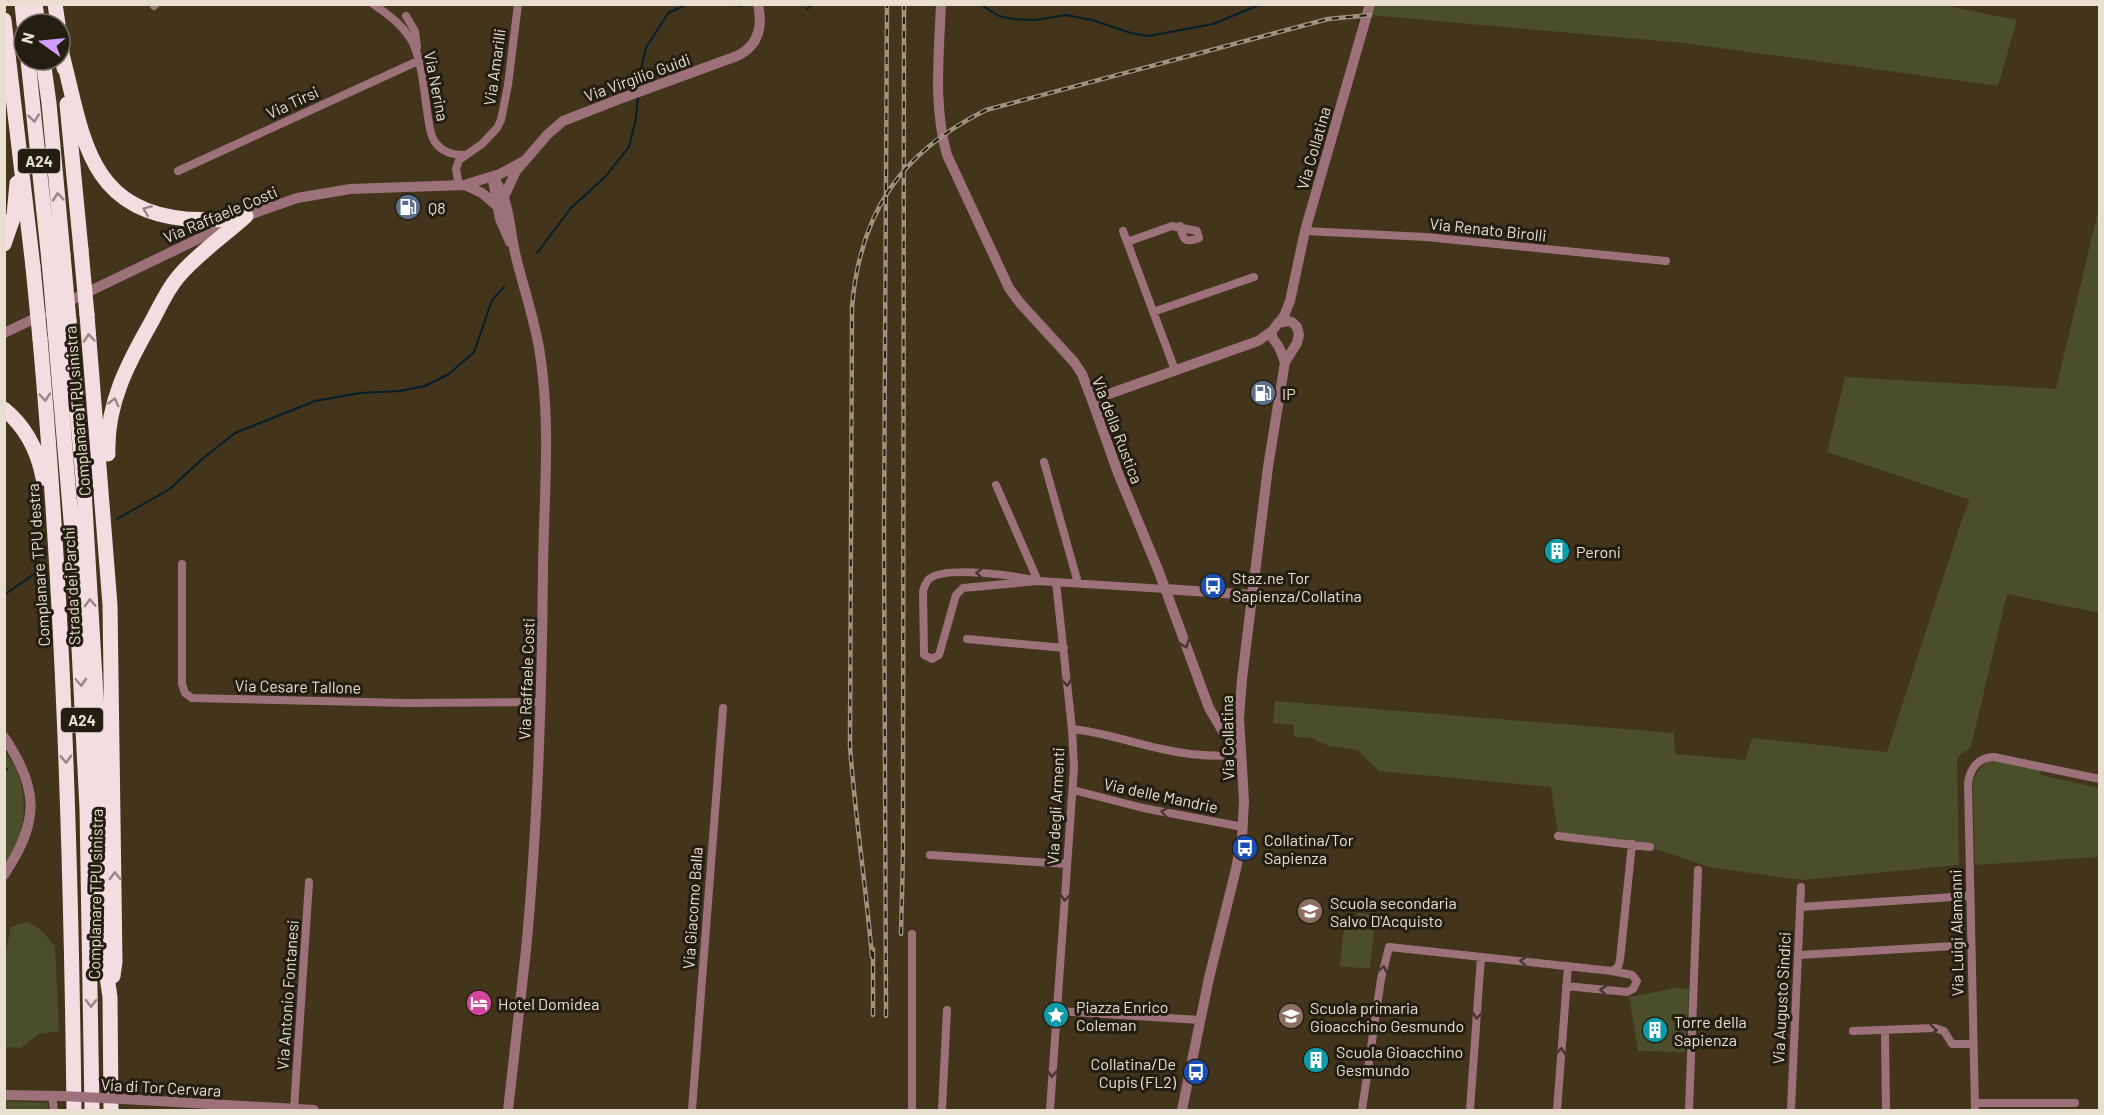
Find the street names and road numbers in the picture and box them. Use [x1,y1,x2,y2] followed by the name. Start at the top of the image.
[479,27,509,107] street label: Via Amarilli
[421,49,453,123] street label: Via Nerina
[581,49,693,105] street label: Via Virgilio Guidi
[263,82,321,122] street label: Via Tirsi
[1292,104,1334,192] street label: Via Collatina
[18,149,60,173] road number: A24
[160,181,280,247] street label: Via Raffaele Costi
[1429,213,1547,245] street label: Via Renato Birolli
[60,325,94,497] street label: Complanare TPU sinistra
[1089,374,1147,486] street label: Via della Rustica
[23,483,53,647] street label: Complanare TPU destra
[58,526,84,646] street label: Strada dei Parchi
[514,618,538,740] street label: Via Raffaele Costi
[235,675,361,697] street label: Via Cesare Tallone
[1217,695,1237,781] street label: Via Collatina
[61,708,103,732] road number: A24
[1042,747,1068,865] street label: Via degli Armenti
[1102,774,1220,816] street label: Via delle Mandrie
[84,808,106,980] street label: Complanare TPU sinistra
[678,846,706,970] street label: Via Giacomo Balla
[1945,869,1967,997] street label: Via Luigi Alamanni
[272,919,302,1071] street label: Via Antonio Fontanesi
[1768,931,1794,1065] street label: Via Augusto Sindici
[100,1074,222,1100] street label: Via di Tor Cervara

